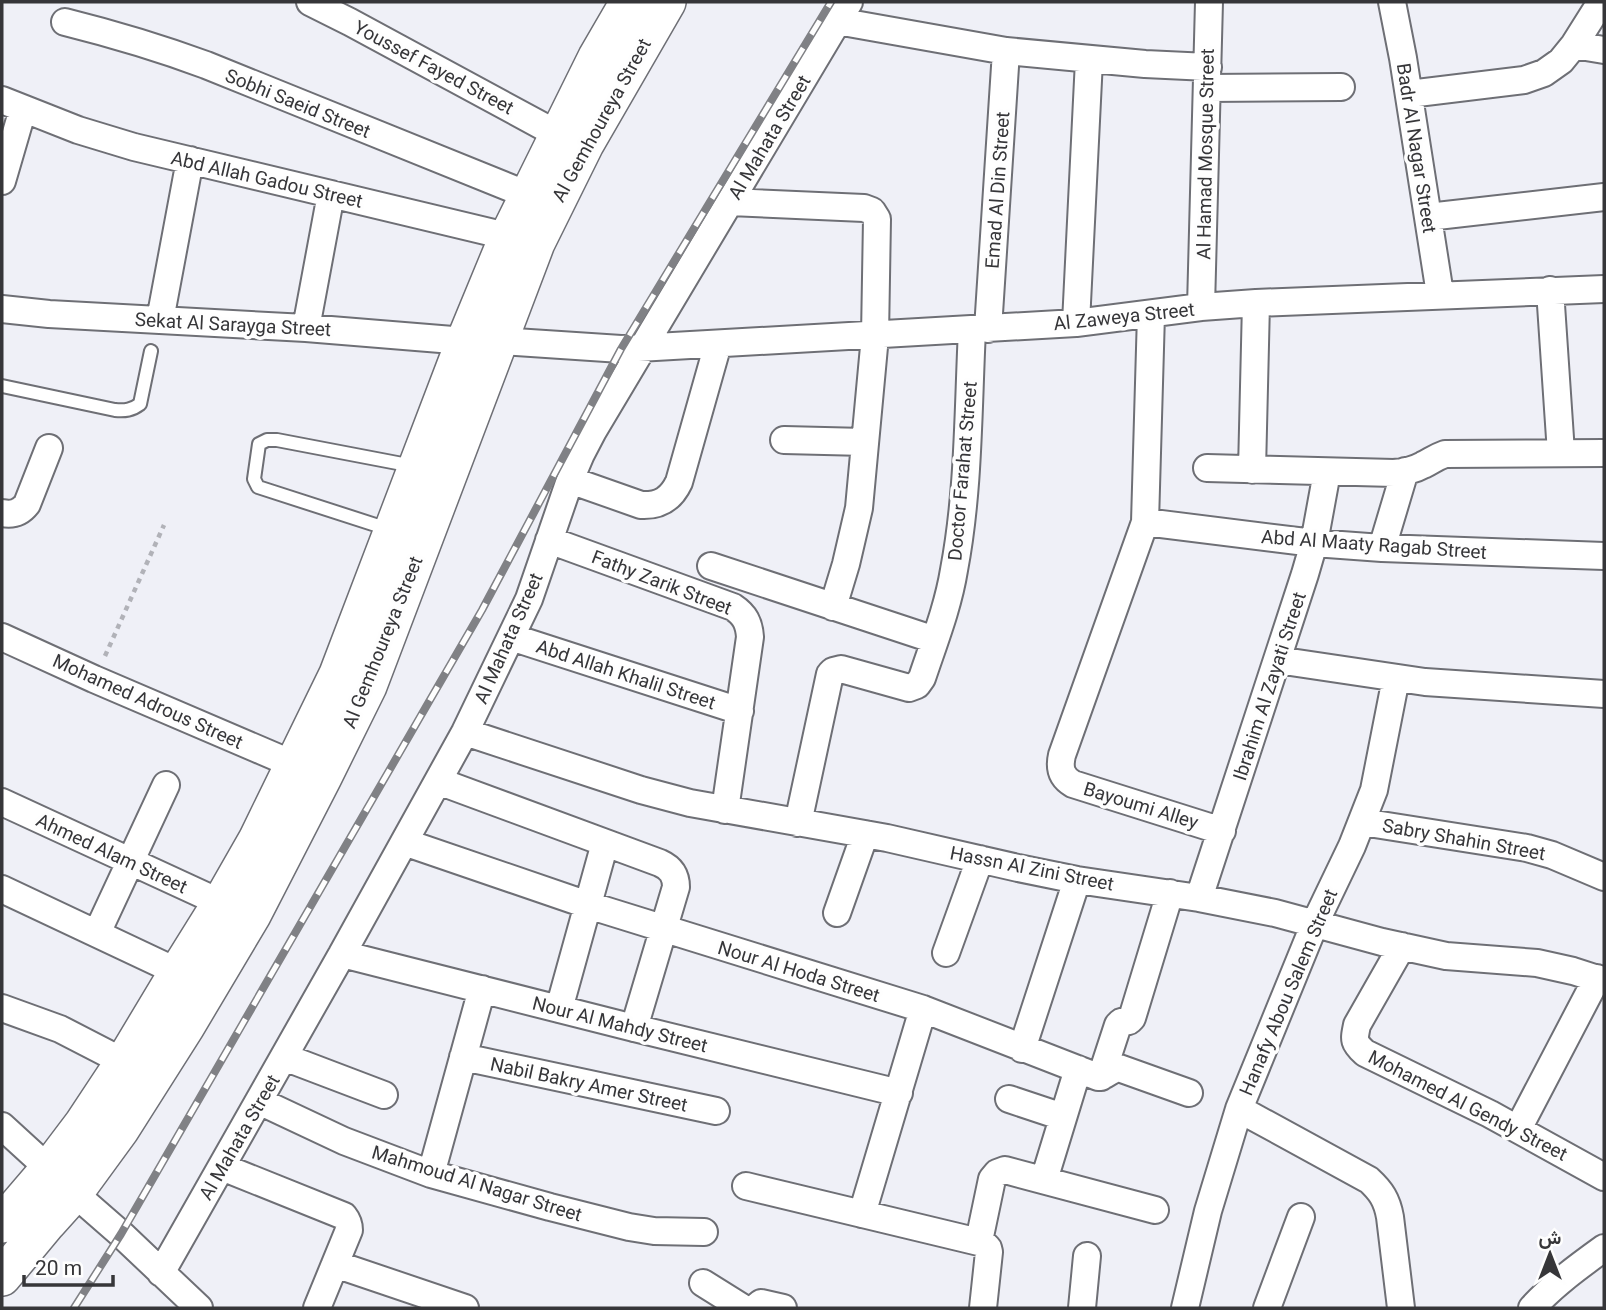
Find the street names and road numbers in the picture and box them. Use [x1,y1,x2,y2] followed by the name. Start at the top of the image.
[350,16,518,119] street label: Youssef Fayed Street
[547,34,656,206] street label: Al Gemhoureya Street
[1192,48,1219,260] street label: Al Hamad Mosque Street
[1392,61,1441,235] street label: Badr Al Nagar Street
[222,64,374,143] street label: Sobhi Saeid Street
[723,71,816,204] street label: Al Mahata Street
[981,111,1014,269] street label: Emad Al Din Street
[169,146,365,213] street label: Abd Allah Gadou Street
[1052,298,1196,335] street label: Al Zaweya Street
[134,308,332,341] street label: Sekat Al Sarayga Street
[943,380,982,562] street label: Doctor Farahat Street
[1260,525,1487,564] street label: Abd Al Maaty Ragab Street
[589,545,735,620] street label: Fathy Zarik Street
[337,553,427,732] street label: Al Gemhoureya Street
[469,569,548,707] street label: Al Mahata Street
[1228,589,1311,783] street label: Ibrahim Al Zayati Street
[533,635,718,714] street label: Abd Allah Khalil Street
[49,649,246,754] street label: Mohamed Adrous Street
[1081,777,1201,834] street label: Bayoumi Alley
[33,808,191,899] street label: Ahmed Alam Street
[1381,814,1547,865] street label: Sabry Shahin Street
[948,841,1116,896] street label: Hassn Al Zini Street
[1235,886,1342,1099] street label: Hanafy Abou Salem Street
[715,936,883,1007] street label: Nour Al Hoda Street
[530,992,710,1057] street label: Nour Al Mahdy Street
[1364,1045,1571,1166] street label: Mohamed Al Gendy Street
[488,1052,690,1117] street label: Nabil Bakry Amer Street
[194,1071,285,1204] street label: Al Mahata Street
[369,1141,585,1226] street label: Mahmoud Al Nagar Street

